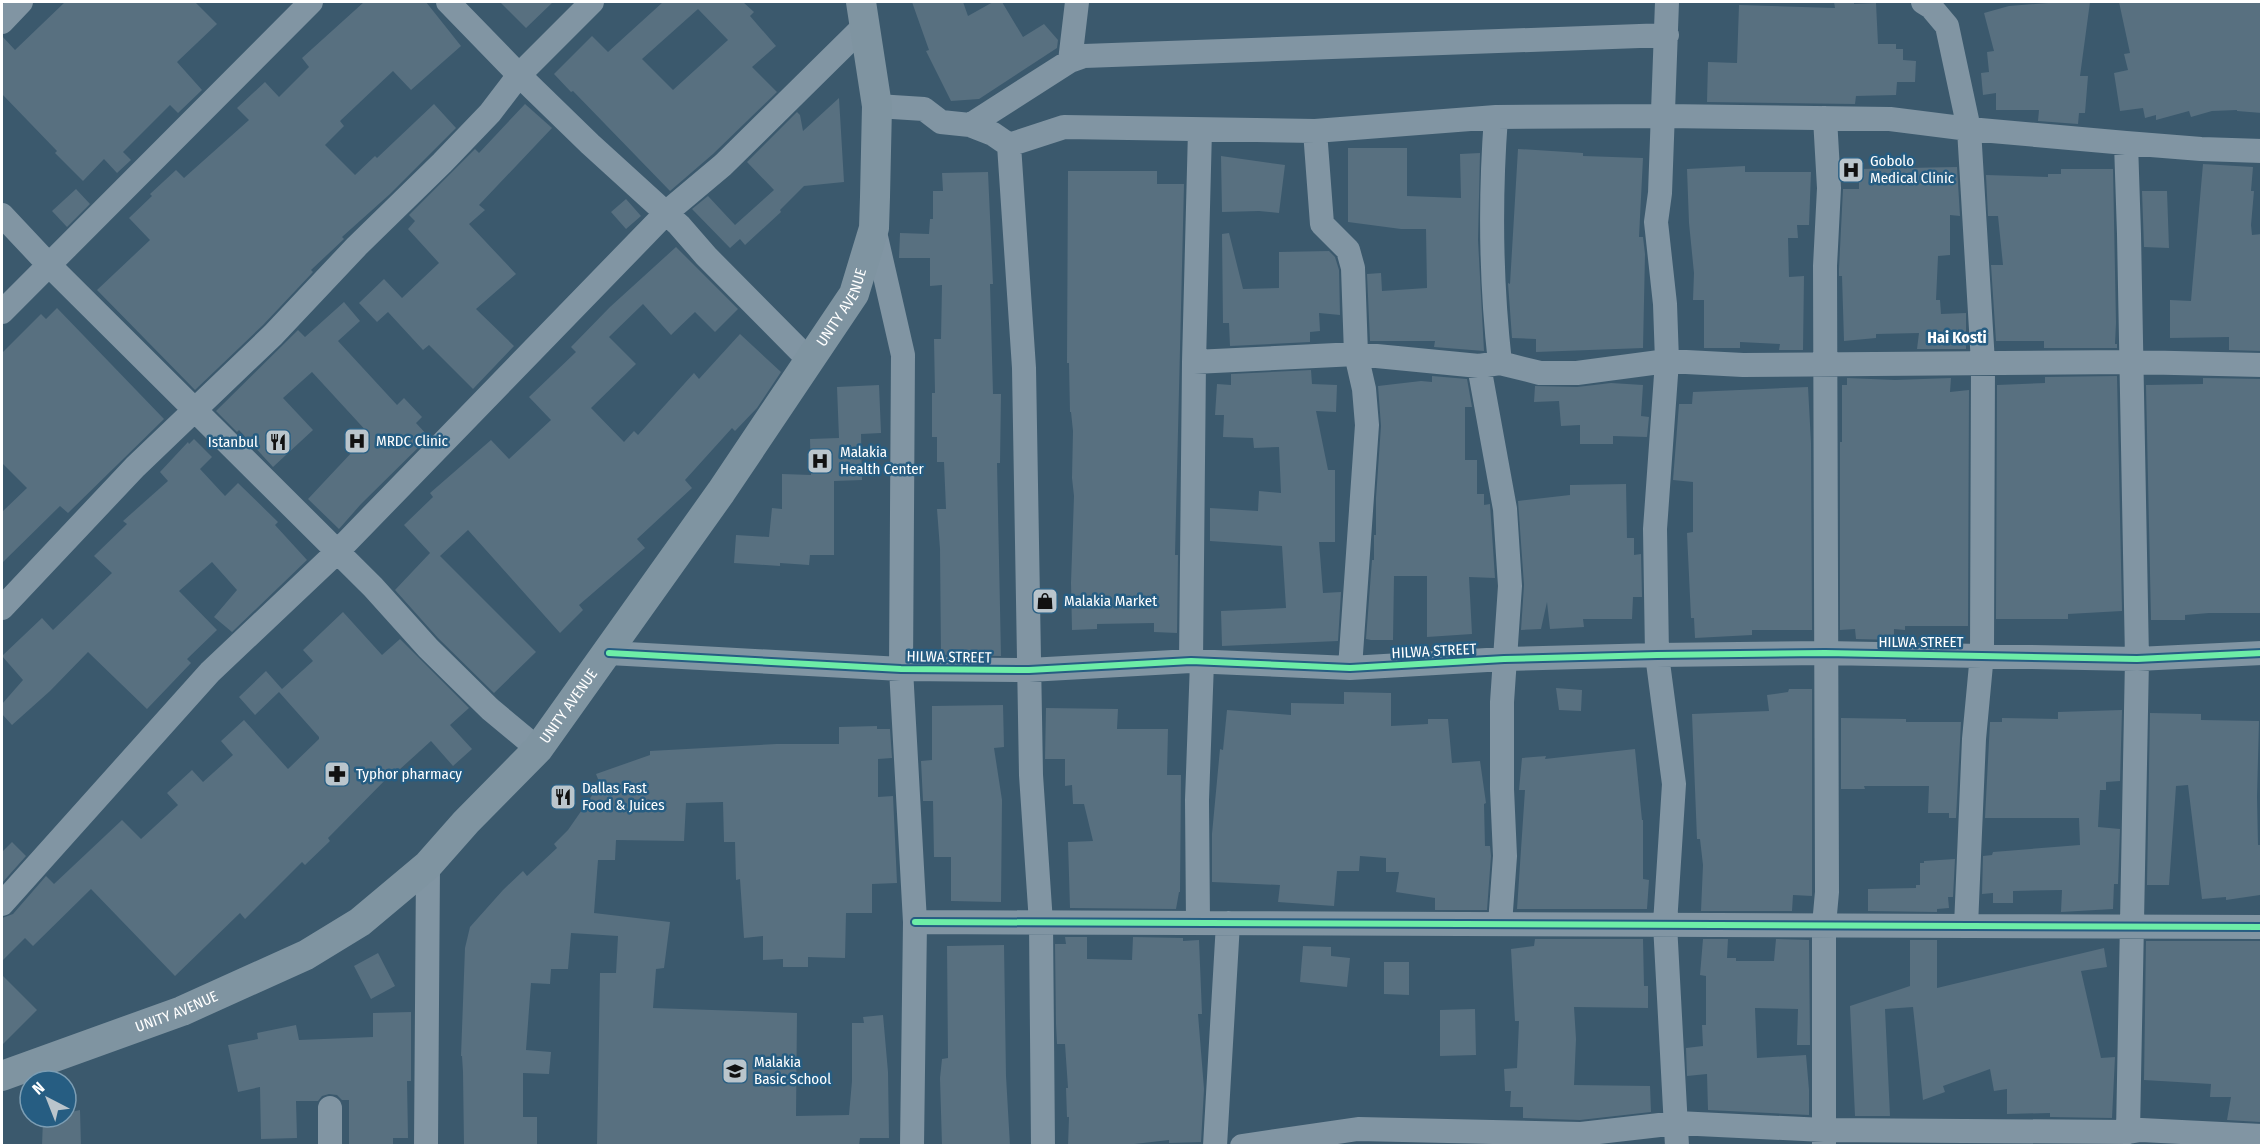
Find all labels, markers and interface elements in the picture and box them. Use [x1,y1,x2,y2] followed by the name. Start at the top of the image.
[1870,152,1955,187] place label: Gobolo Medical Clinic
[1836,155,1866,185] hospital icon: Gobolo Medical Clinic
[813,266,870,350] street label: UNITY AVENUE
[1927,328,1987,347] district label: Hai Kosti
[342,426,372,456] hospital icon: MRDC Clinic
[263,427,293,457] restaurant icon: Istanbul
[376,432,449,450] place label: MRDC Clinic
[208,433,258,451] place label: Istanbul
[840,443,925,478] place label: Malakia Health Center
[805,446,835,476] hospital icon: Malakia Health Center
[1030,586,1060,616] shop icon: Malakia Market
[1064,592,1157,610] place label: Malakia Market
[1879,633,1964,651] street label: HILWA STREET
[1391,640,1477,662] street label: HILWA STREET
[906,647,992,667] street label: HILWA STREET
[536,665,601,747] street label: UNITY AVENUE
[322,759,352,789] pharmacy icon: Typhor pharmacy
[356,765,462,783] place label: Typhor pharmacy
[582,779,665,814] place label: Dallas Fast Food & Juices
[548,782,578,812] restaurant icon: Dallas Fast Food & Juices
[133,987,221,1036] street label: UNITY AVENUE
[754,1053,831,1088] place label: Malakia Basic School
[720,1056,750,1086] school or university icon: Malakia Basic School
[18,1069,78,1129] north arrow
[28,1078,48,1098] text: N

